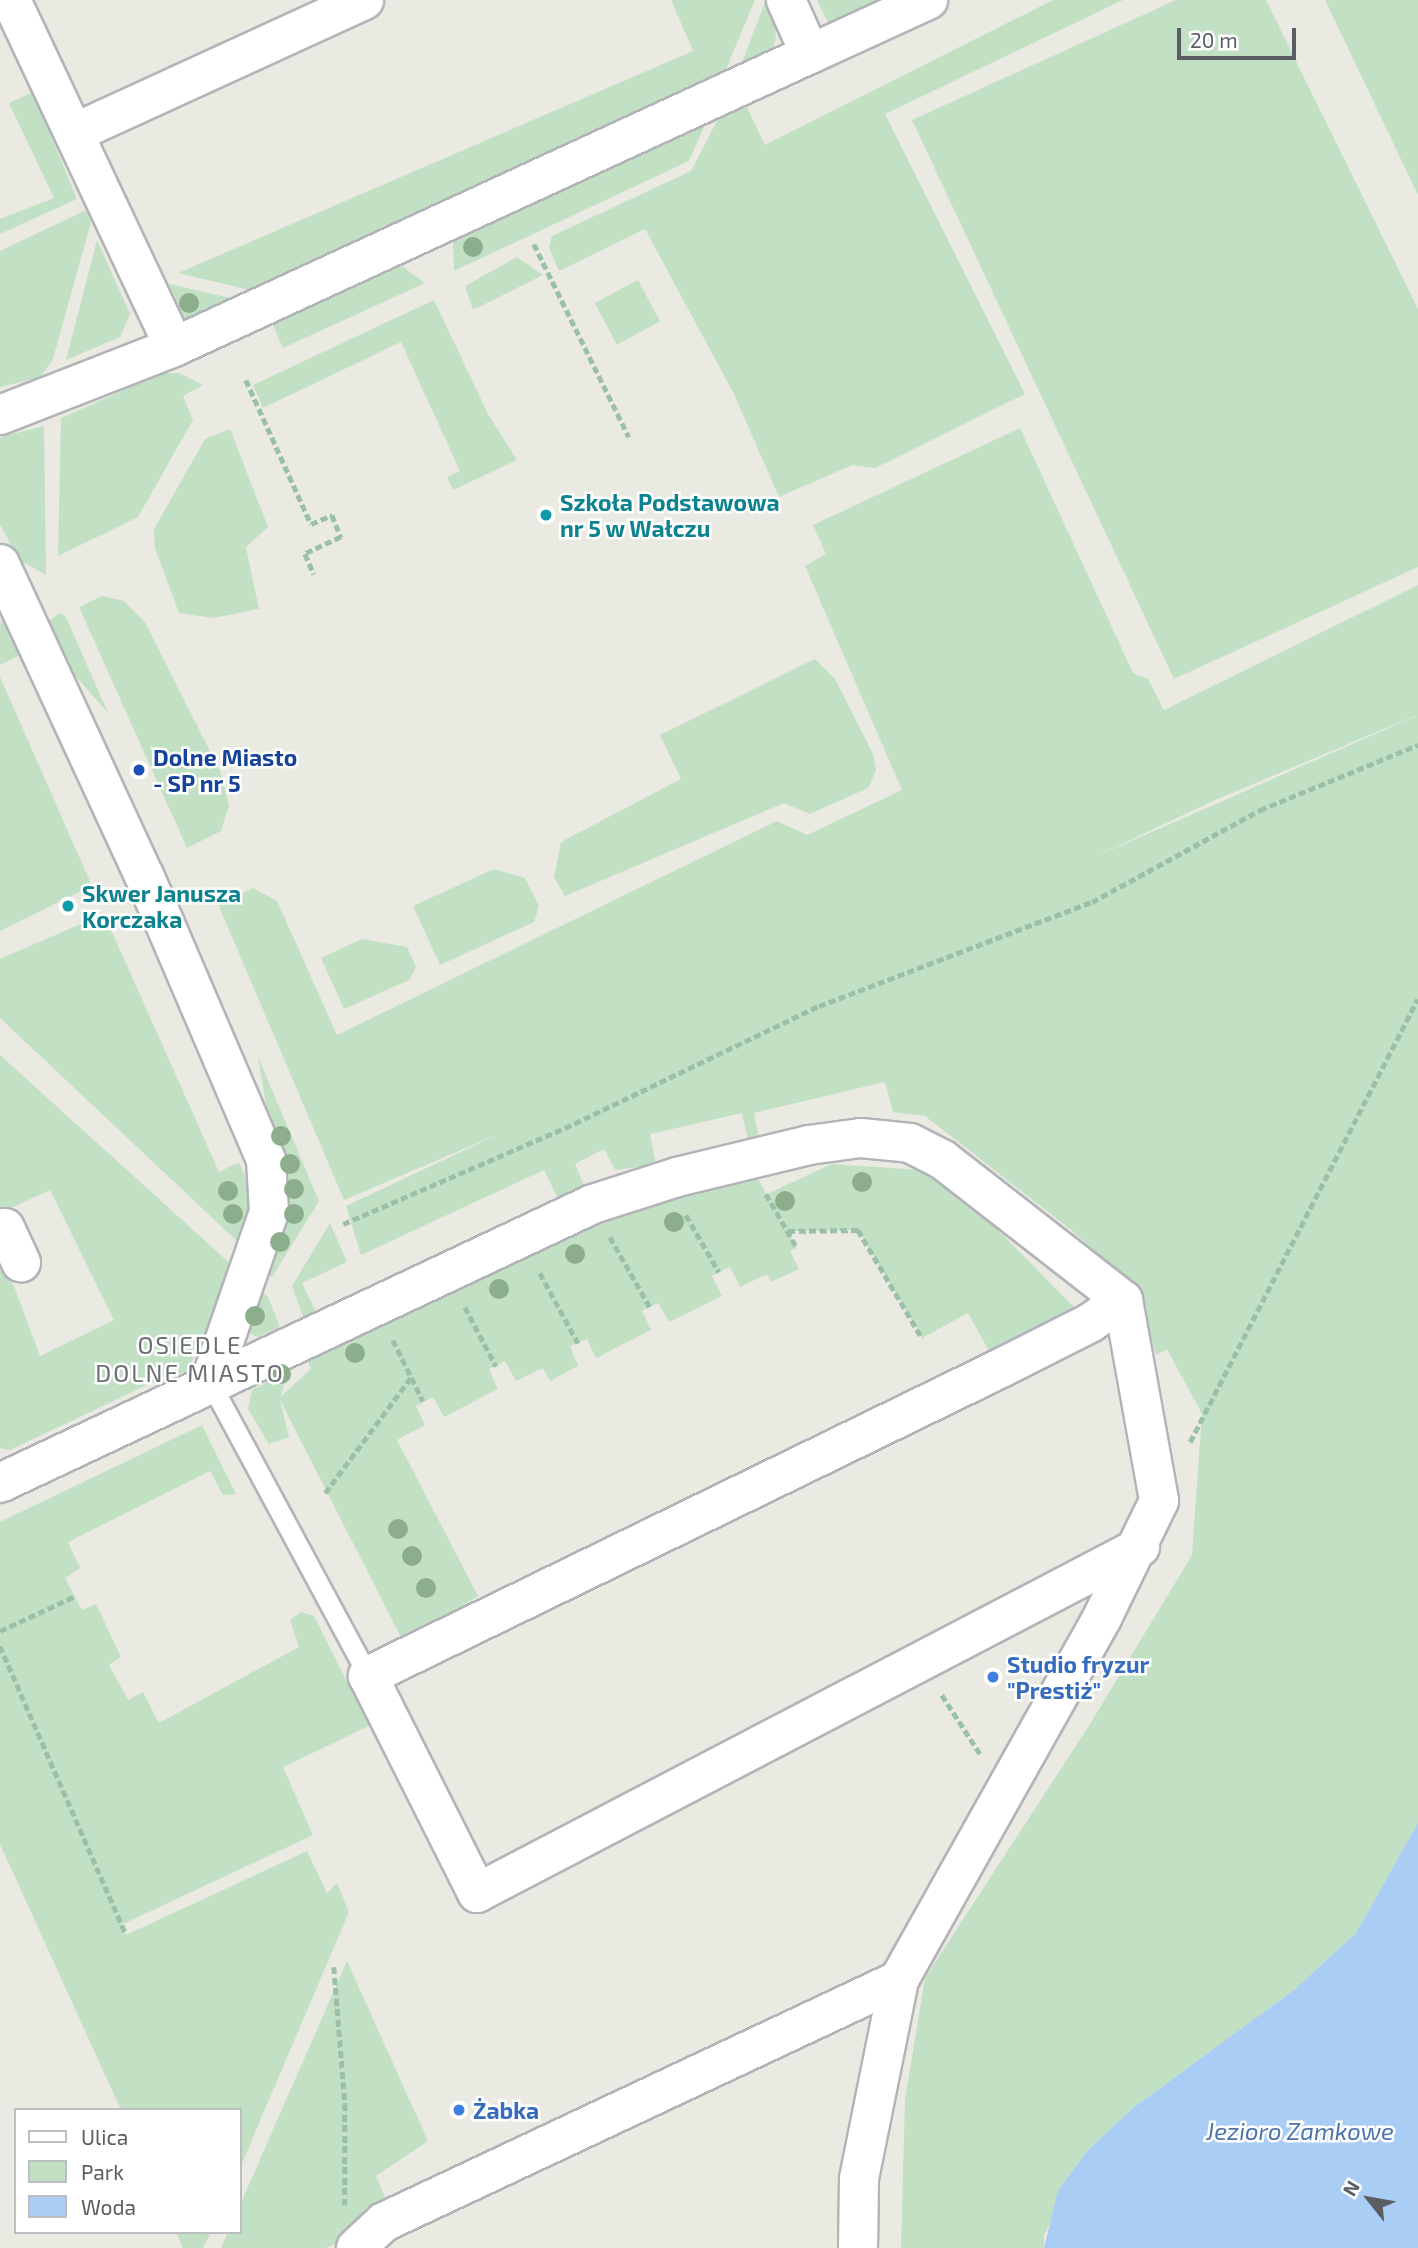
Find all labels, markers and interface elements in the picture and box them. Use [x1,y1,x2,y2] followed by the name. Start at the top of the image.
[1180,14,1299,58] scale bar
[1190,27,1238,52] text: 20 m
[560,488,780,542] place label: Szkoła Podstawowa nr 5 w Wałczu
[538,507,554,523] marker: Szkoła Podstawowa nr 5 w Wałczu
[153,743,297,797] place label: Dolne Miasto - SP nr 5
[131,762,147,778] marker: Dolne Miasto - SP nr 5
[82,879,242,933] place label: Skwer Janusza Korczaka
[60,898,76,914] marker: Skwer Janusza Korczaka
[97,1331,283,1387] district label: OSIEDLE DOLNE MIASTO
[1007,1650,1150,1704] place label: Studio fryzur "Prestiż"
[985,1669,1001,1685] marker: Studio fryzur "Prestiż"
[473,2096,539,2124] place label: Żabka
[451,2102,467,2118] marker: Żabka
[14,2108,242,2234] legend
[1206,2117,1394,2145] water label: Jezioro Zamkowe
[81,2124,128,2149] text: Ulica
[81,2159,124,2184] text: Park
[1334,2164,1404,2234] north arrow
[1337,2176,1364,2200] text: N
[81,2194,136,2219] text: Woda

